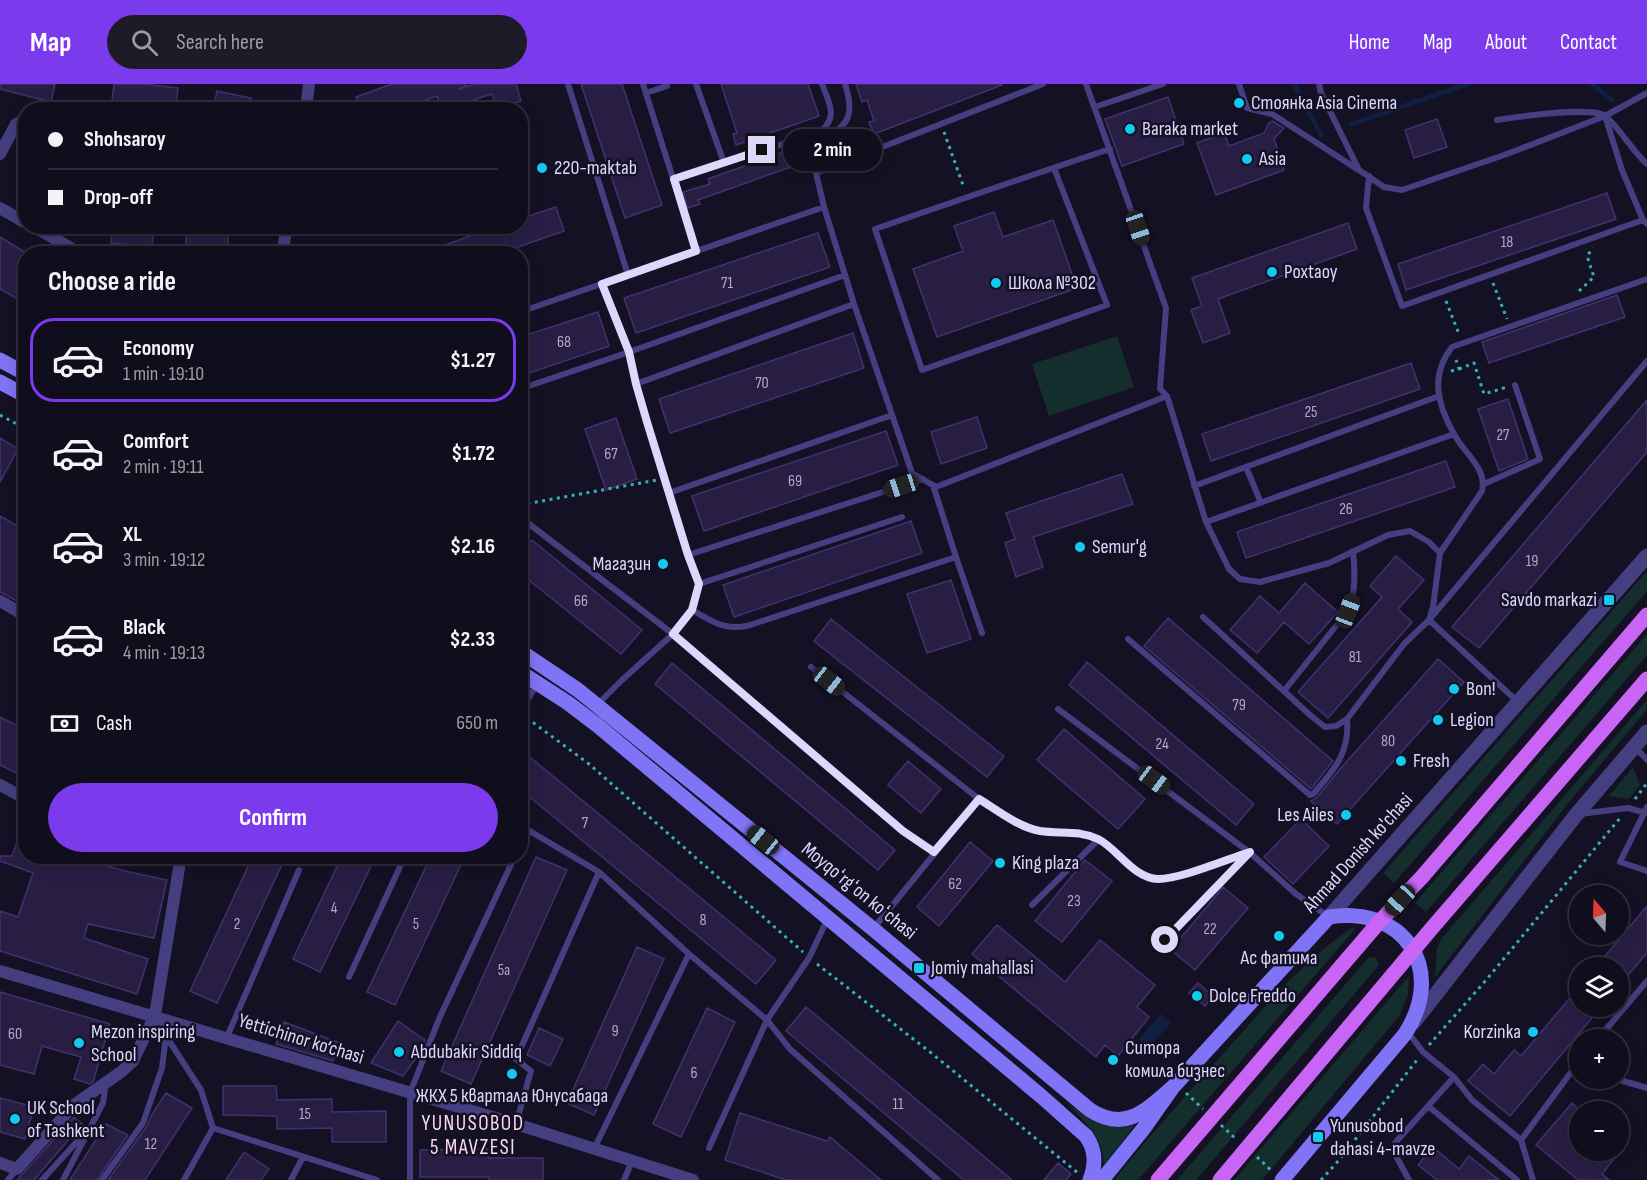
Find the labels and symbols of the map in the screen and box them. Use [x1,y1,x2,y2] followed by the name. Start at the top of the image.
[1251,91,1397,115] place label: Стоянка Asia Cinema
[1232,96,1246,110] marker: Стоянка Asia Cinema
[1142,117,1238,141] place label: Baraka market
[1123,122,1137,136] marker: Baraka market
[783,129,882,171] callout: 2 min
[748,136,775,163] route end
[1258,147,1286,171] place label: Asia
[1240,152,1254,166] marker: Asia
[554,156,637,180] place label: 220-maktab
[535,161,549,175] marker: 220-maktab
[1124,208,1152,248] car
[1501,233,1513,252] house number: 18
[1284,260,1338,284] place label: Poxtaoy
[1265,265,1279,279] marker: Poxtaoy
[1008,271,1096,295] place label: Школа №302
[721,274,733,293] house number: 71
[989,276,1003,290] marker: Школа №302
[557,333,571,352] house number: 68
[755,374,769,393] house number: 70
[1304,403,1318,422] house number: 25
[1496,426,1510,445] house number: 27
[604,445,618,464] house number: 67
[788,472,802,491] house number: 69
[881,472,921,500] car
[1339,500,1353,519] house number: 26
[1092,535,1147,559] place label: Semur'g
[1073,540,1087,554] marker: Semur'g
[592,552,651,576] place label: Магазин
[1526,552,1538,571] house number: 19
[656,557,670,571] marker: Магазин
[1501,588,1597,612] place label: Savdo markazi
[1333,591,1363,631] car
[574,592,588,611] house number: 66
[1602,593,1616,607] marker: Savdo markazi
[1349,648,1362,667] house number: 81
[809,663,849,699] car
[1466,677,1496,701] place label: Bon!
[1447,682,1461,696] marker: Bon!
[1232,696,1246,715] house number: 79
[1450,708,1494,732] place label: Legion
[1431,713,1445,727] marker: Legion
[1381,732,1395,751] house number: 80
[1155,735,1169,754] house number: 24
[1413,749,1450,773] place label: Fresh
[1394,754,1408,768] marker: Fresh
[1134,762,1174,798] car
[1297,788,1418,919] street label: Ahmad Donish ko'chasi
[1277,803,1334,827] place label: Les Ailes
[1339,808,1353,822] marker: Les Ailes
[582,814,589,833] house number: 7
[743,822,783,858] car
[796,837,922,945] street label: Moyqoʻrgʻon koʻchasi
[1012,851,1079,875] place label: King plaza
[993,856,1007,870] marker: King plaza
[948,875,962,894] house number: 62
[1381,881,1419,919] car
[1569,885,1629,945] north arrow
[1067,892,1081,911] house number: 23
[331,899,338,918] house number: 4
[699,911,707,930] house number: 8
[234,915,240,934] house number: 2
[413,915,419,934] house number: 5
[1203,920,1217,939] house number: 22
[1151,926,1178,953] route start
[1272,929,1286,943] marker: Ас фатима
[1239,946,1318,970] place label: Ас фатима
[930,956,1034,980] place label: Jomiy mahallasi
[498,961,510,980] house number: 5а
[912,961,926,975] marker: Jomiy mahallasi
[1209,984,1296,1008] place label: Dolce Freddo
[1190,989,1204,1003] marker: Dolce Freddo
[235,1008,367,1070] street label: Yettichinor ko‘chasi
[91,1020,195,1067] place label: Mezon inspiring School
[1463,1020,1521,1044] place label: Korzinka
[611,1022,619,1041] house number: 9
[8,1025,22,1044] house number: 60
[1526,1025,1540,1039] marker: Korzinka
[72,1036,86,1050] marker: Mezon inspiring School
[1125,1036,1225,1083] place label: Ситора комила бизнес
[410,1040,522,1064] place label: Abdubakir Siddiq
[392,1045,406,1059] marker: Abdubakir Siddiq
[1106,1053,1120,1067] marker: Ситора комила бизнес
[690,1064,698,1083] house number: 6
[505,1067,519,1081] marker: ЖКХ 5 квартала Юнусабада
[416,1084,608,1108] place label: ЖКХ 5 квартала Юнусабада
[892,1095,904,1114] house number: 11
[27,1096,105,1143] place label: UK School of Tashkent
[299,1105,311,1124] house number: 15
[421,1111,525,1160] district label: YUNUSOBOD 5 MAVZESI
[8,1112,22,1126] marker: UK School of Tashkent
[1330,1114,1435,1161] place label: Yunusobod dahasi 4-mavze
[1311,1130,1325,1144] marker: Yunusobod dahasi 4-mavze
[145,1135,157,1154] house number: 12

